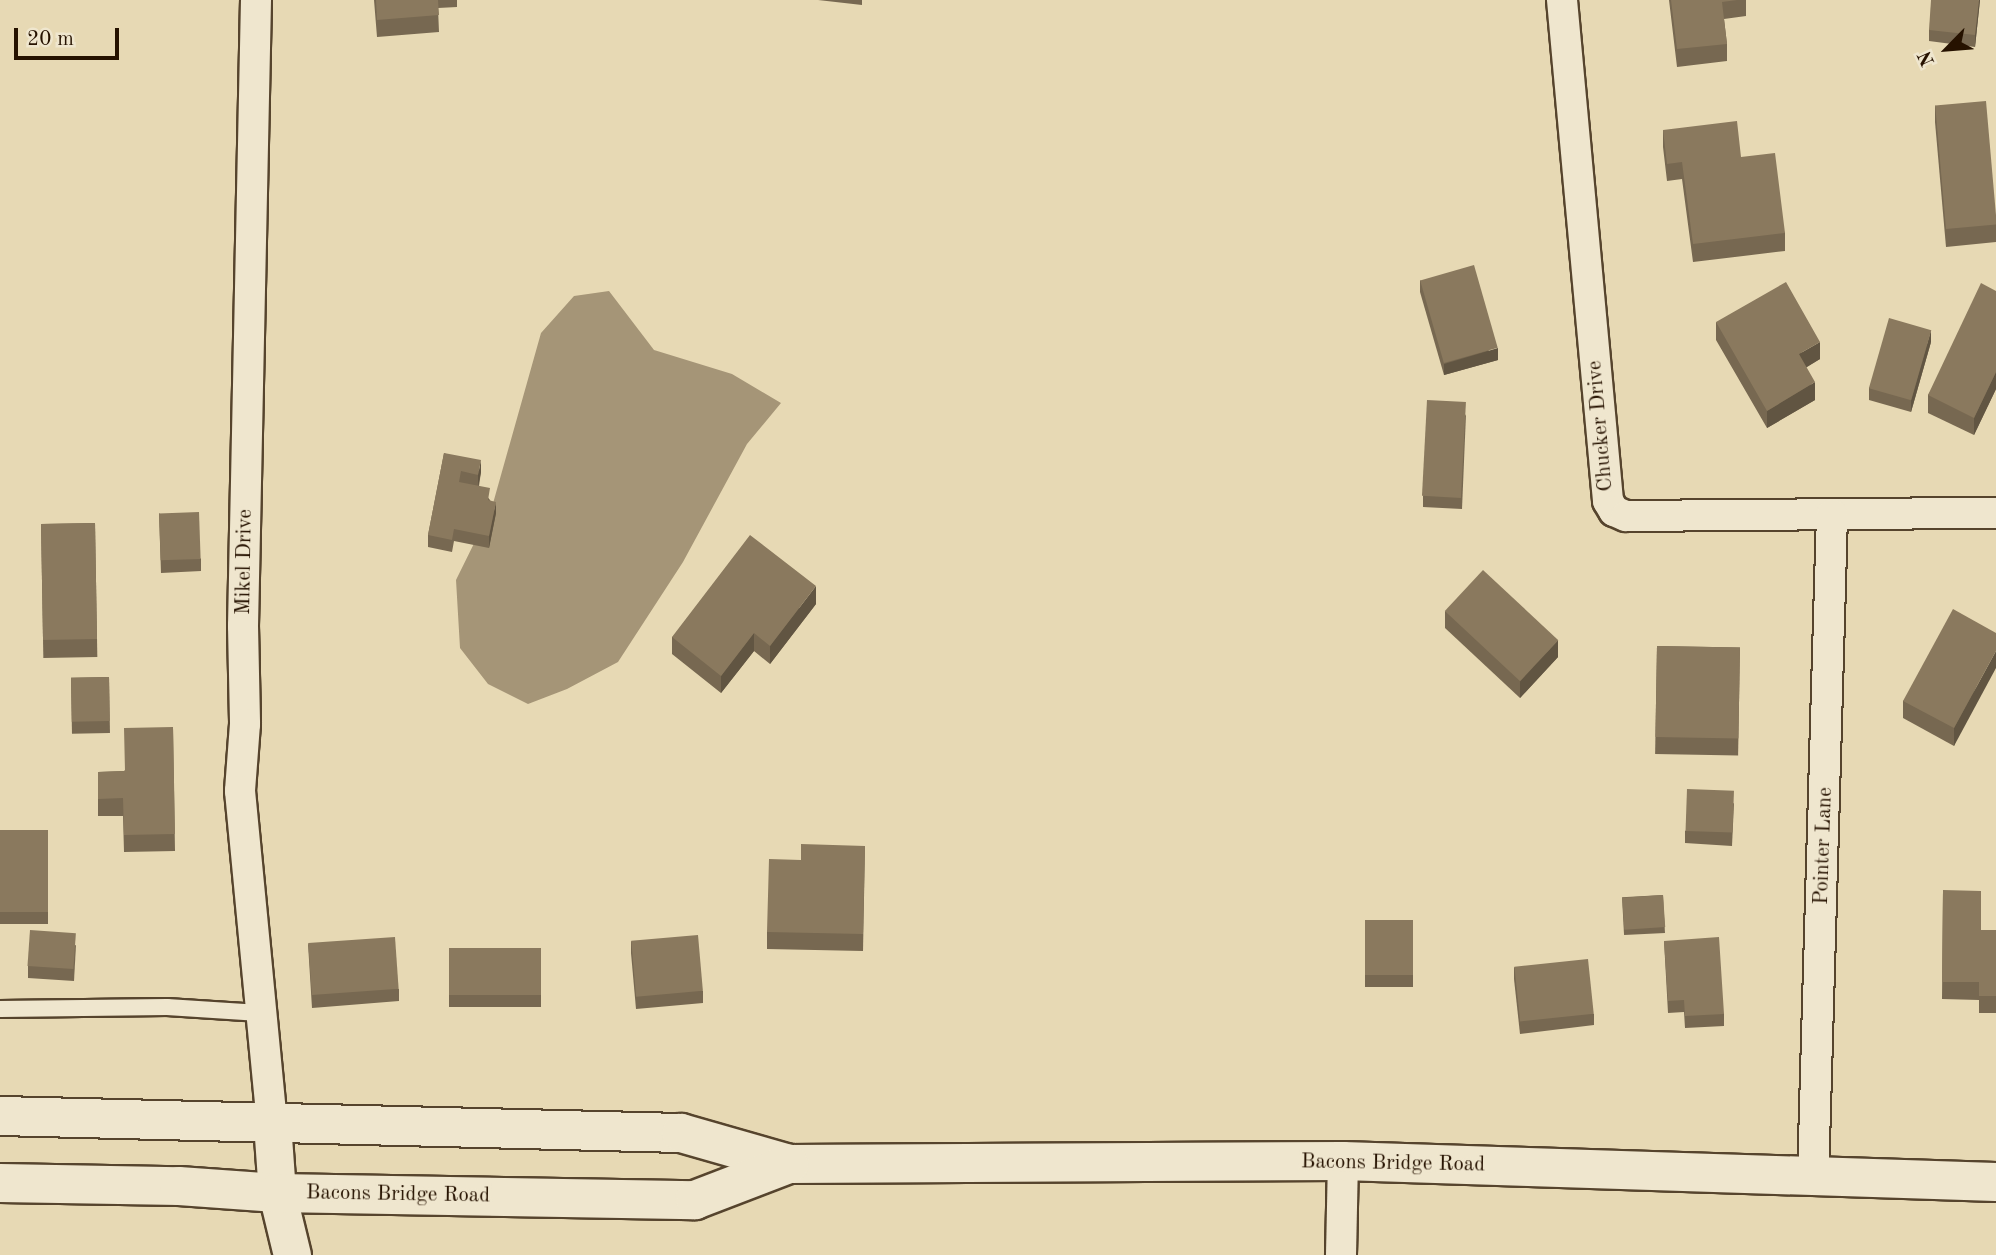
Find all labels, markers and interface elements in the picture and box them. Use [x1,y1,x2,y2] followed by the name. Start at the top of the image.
[18,14,122,58] scale bar
[1912,14,1982,84] north arrow
[27,29,74,50] text: 20 m
[1916,47,1939,69] text: N
[1583,359,1619,493] street label: Chucker Drive
[231,509,259,615] street label: Mikel Drive
[1809,787,1839,905] street label: Pointer Lane
[1301,1150,1485,1178] street label: Bacons Bridge Road
[306,1181,490,1209] street label: Bacons Bridge Road

